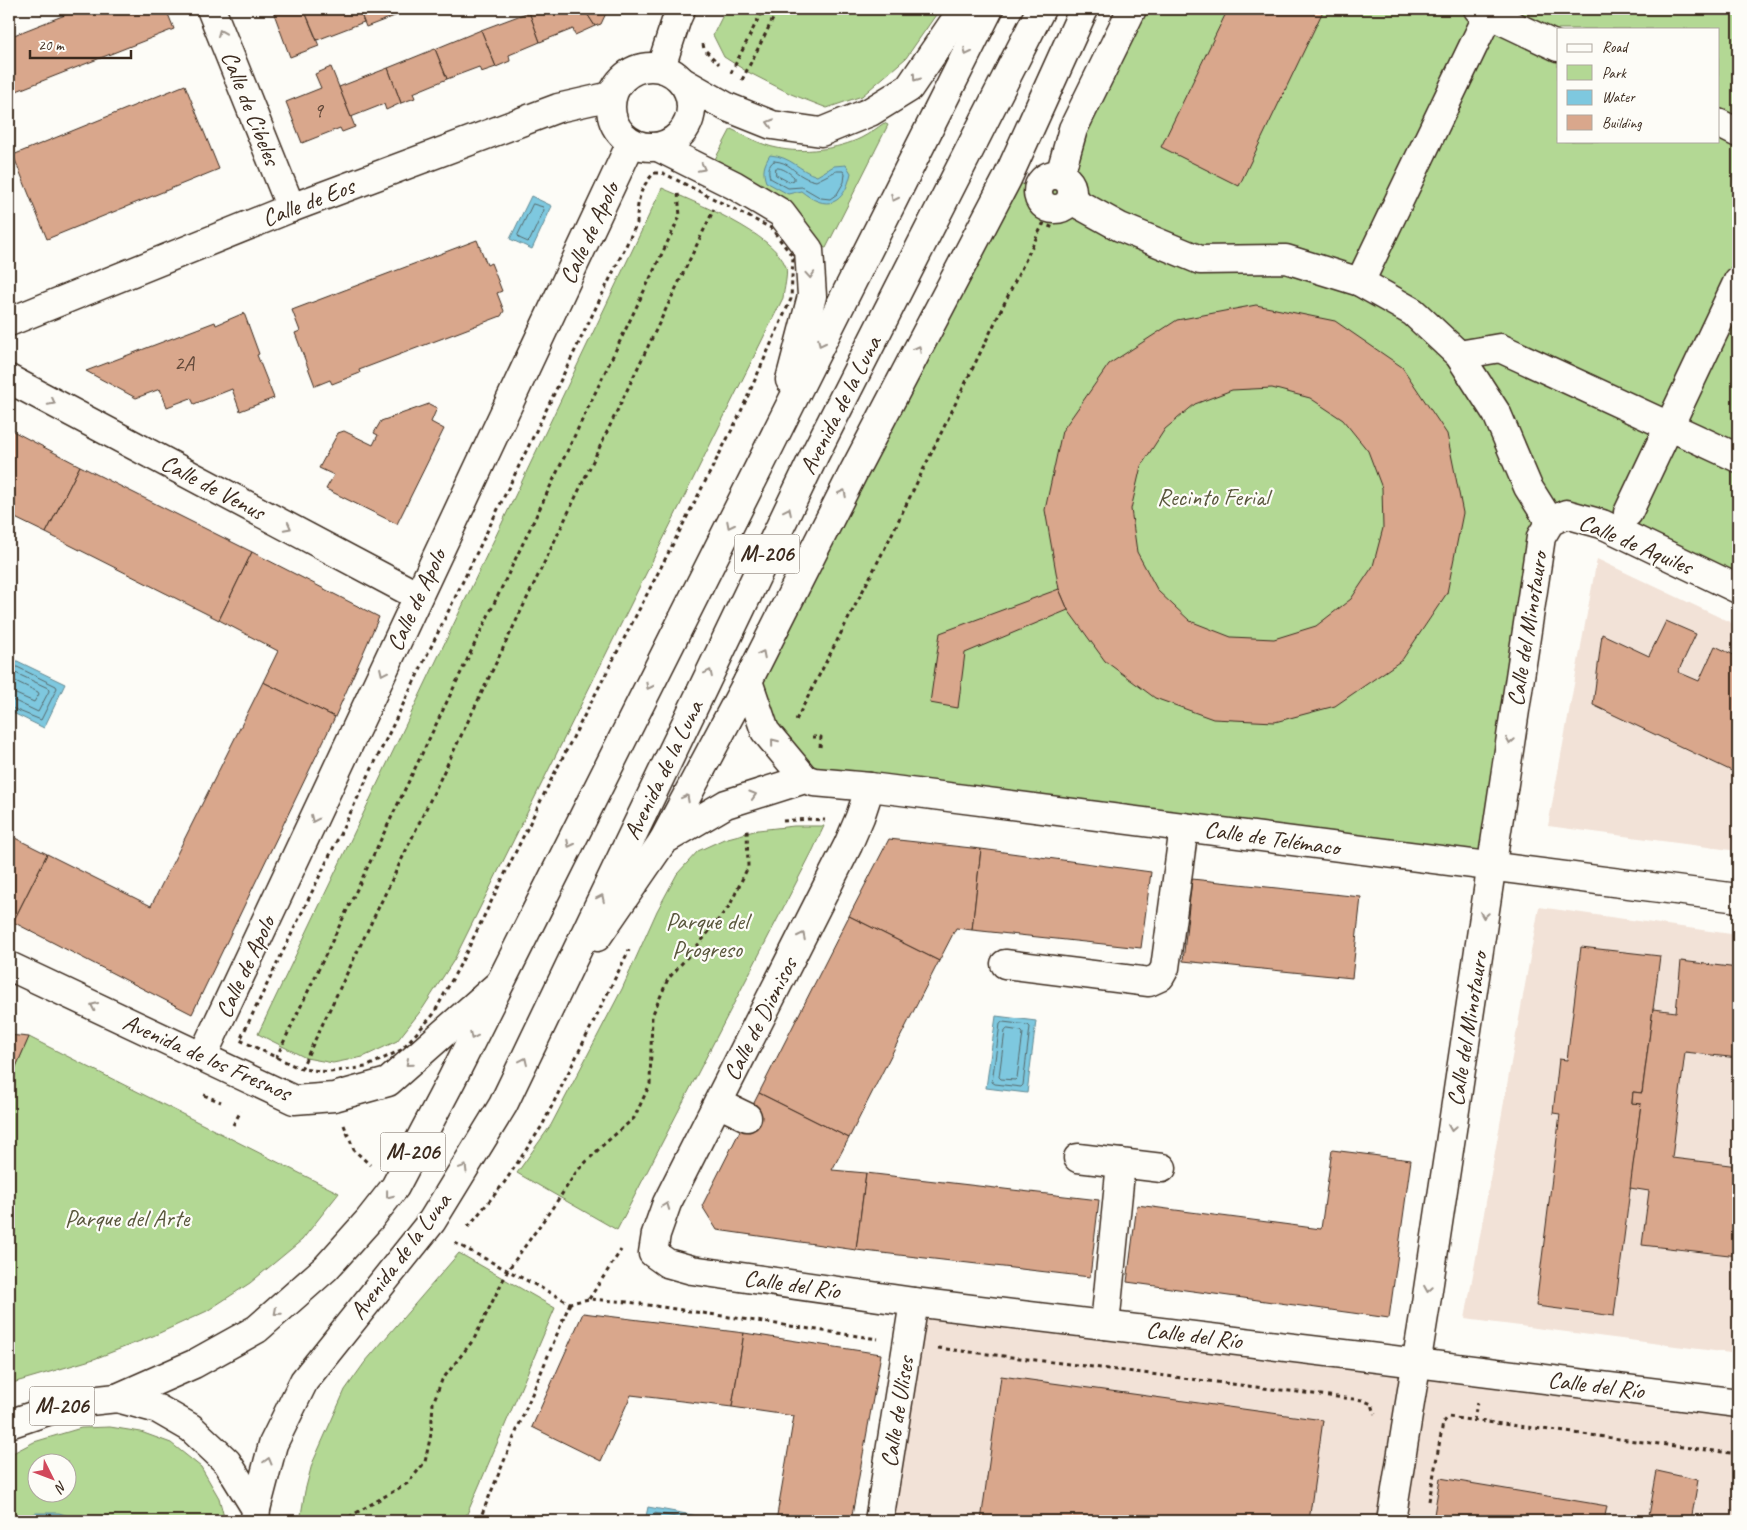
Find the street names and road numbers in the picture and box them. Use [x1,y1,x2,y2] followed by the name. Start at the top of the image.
[214,46,288,171] street label: Calle de Cibeles
[258,170,361,233] street label: Calle de Eos
[552,175,627,289] street label: Calle de Apolo
[792,330,888,479] street label: Avenida de la Luna
[156,447,272,528] street label: Calle de Venus
[1575,507,1699,582] street label: Calle de Aquiles
[734,534,800,574] road number: M-206
[379,542,454,656] street label: Calle de Apolo
[1500,547,1554,708] street label: Calle del Minotauro
[616,694,710,844] street label: Avenida de la Luna
[1203,814,1344,863] street label: Calle de Telémaco
[208,909,283,1023] street label: Calle de Apolo
[1440,947,1494,1108] street label: Calle del Minotauro
[716,951,805,1085] street label: Calle de Dionisos
[119,1007,298,1109] street label: Avenida de los Fresnos
[380,1132,446,1172] road number: M-206
[343,1185,458,1325] street label: Avenida de la Luna
[742,1262,843,1306] street label: Calle del Río
[1144,1314,1245,1356] street label: Calle del Río
[873,1353,921,1469] street label: Calle de Ulises
[1546,1364,1647,1406] street label: Calle del Río
[30,1386,94,1425] road number: M-206

